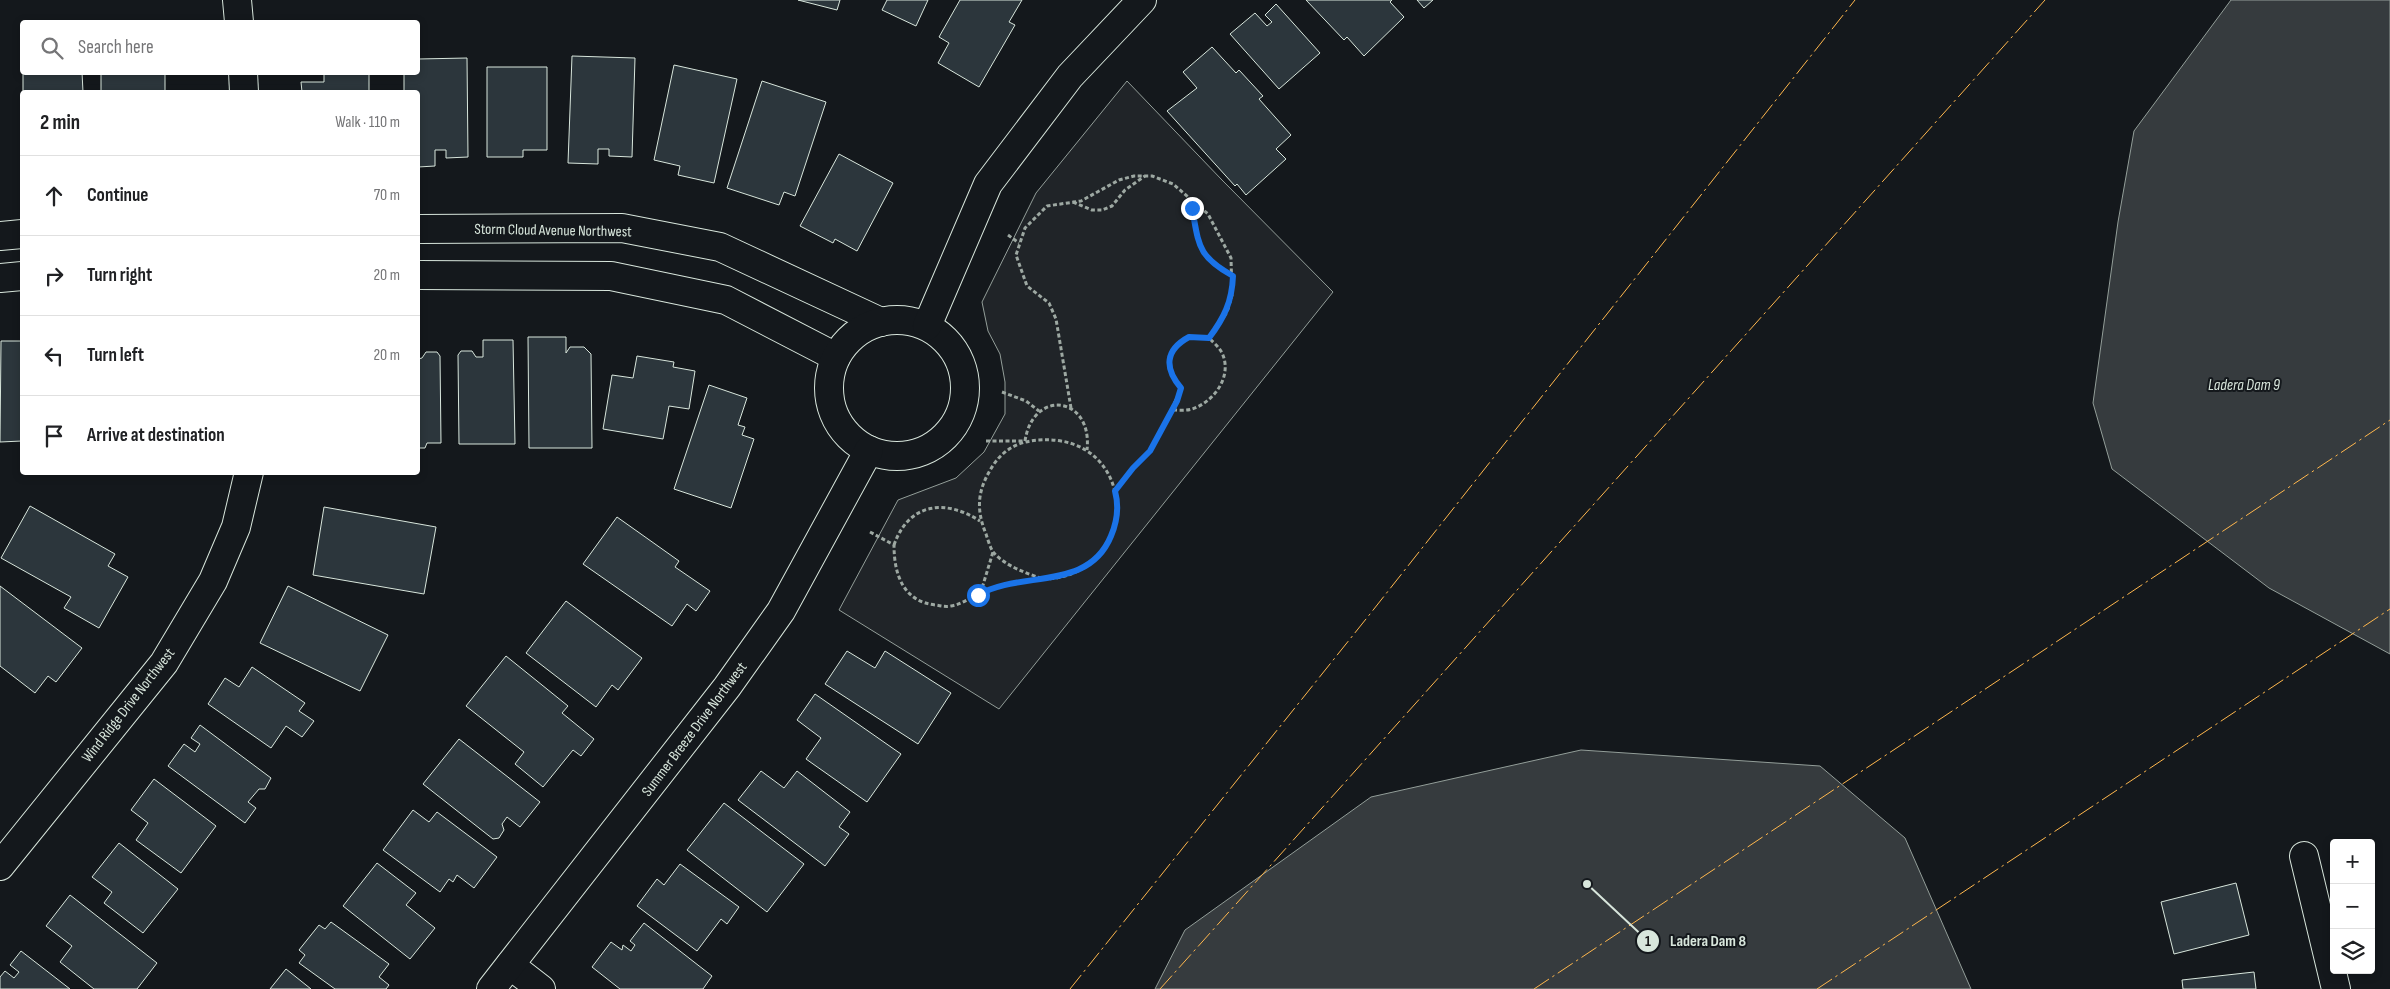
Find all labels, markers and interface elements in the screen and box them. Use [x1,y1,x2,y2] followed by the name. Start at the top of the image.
[20,20,420,75] search box
[38,34,66,62] icon: search
[78,36,154,59] text: Search here
[40,110,80,135] text: 2 min
[335,113,400,132] text: Walk · 110 m
[40,182,68,210] icon: ahead
[87,184,148,207] text: Continue
[374,186,400,205] text: 70 m
[1181,197,1204,220] route end
[474,220,632,241] street label: Storm Cloud Avenue Northwest
[40,262,68,290] icon: right
[87,264,152,287] text: Turn right
[373,266,400,285] text: 20 m
[40,342,68,370] icon: left
[87,344,144,367] text: Turn left
[373,346,400,365] text: 20 m
[2208,376,2281,395] water label: Ladera Dam 9
[40,422,68,450] icon: arrive
[87,424,225,447] text: Arrive at destination
[967,584,990,607] route start
[78,644,179,766] street label: Wind Ridge Drive Northwest
[638,658,751,800] street label: Summer Breeze Drive Northwest
[2330,839,2375,974] map controls
[2330,839,2375,884] button: +
[2330,884,2375,929] button: −
[1635,925,1756,956] callout: Ladera Dam 8
[2330,929,2375,974] button: layers
[1645,932,1651,951] text: 1
[1670,932,1746,951] text: Ladera Dam 8

